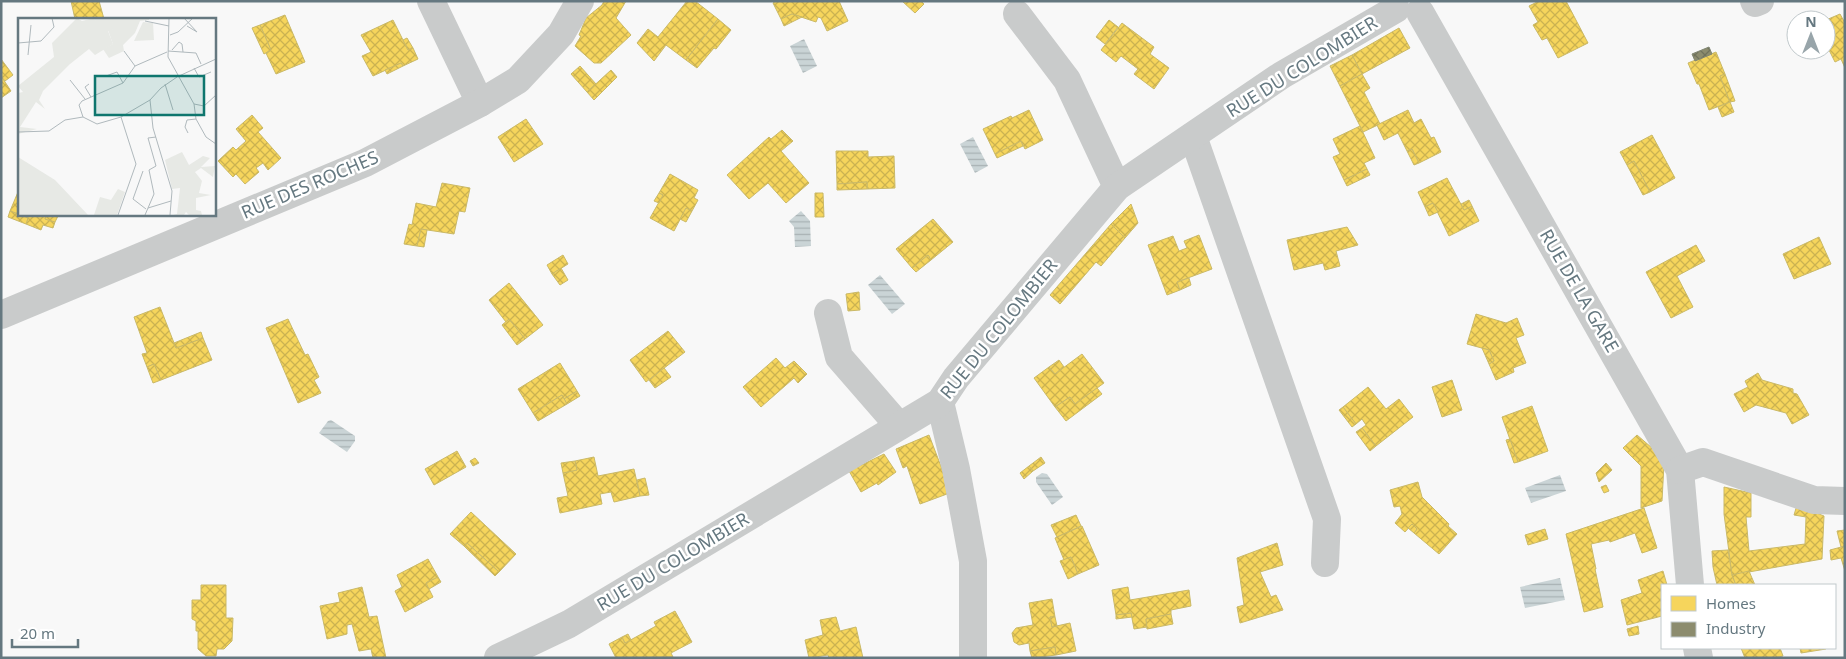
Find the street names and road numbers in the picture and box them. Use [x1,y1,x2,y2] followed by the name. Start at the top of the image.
[1222,10,1381,122] street label: RUE DU COLOMBIER
[237,144,382,224] street label: RUE DES ROCHES
[1535,225,1625,356] street label: RUE DE LA GARE
[934,253,1062,403] street label: RUE DU COLOMBIER
[592,506,753,616] street label: RUE DU COLOMBIER

